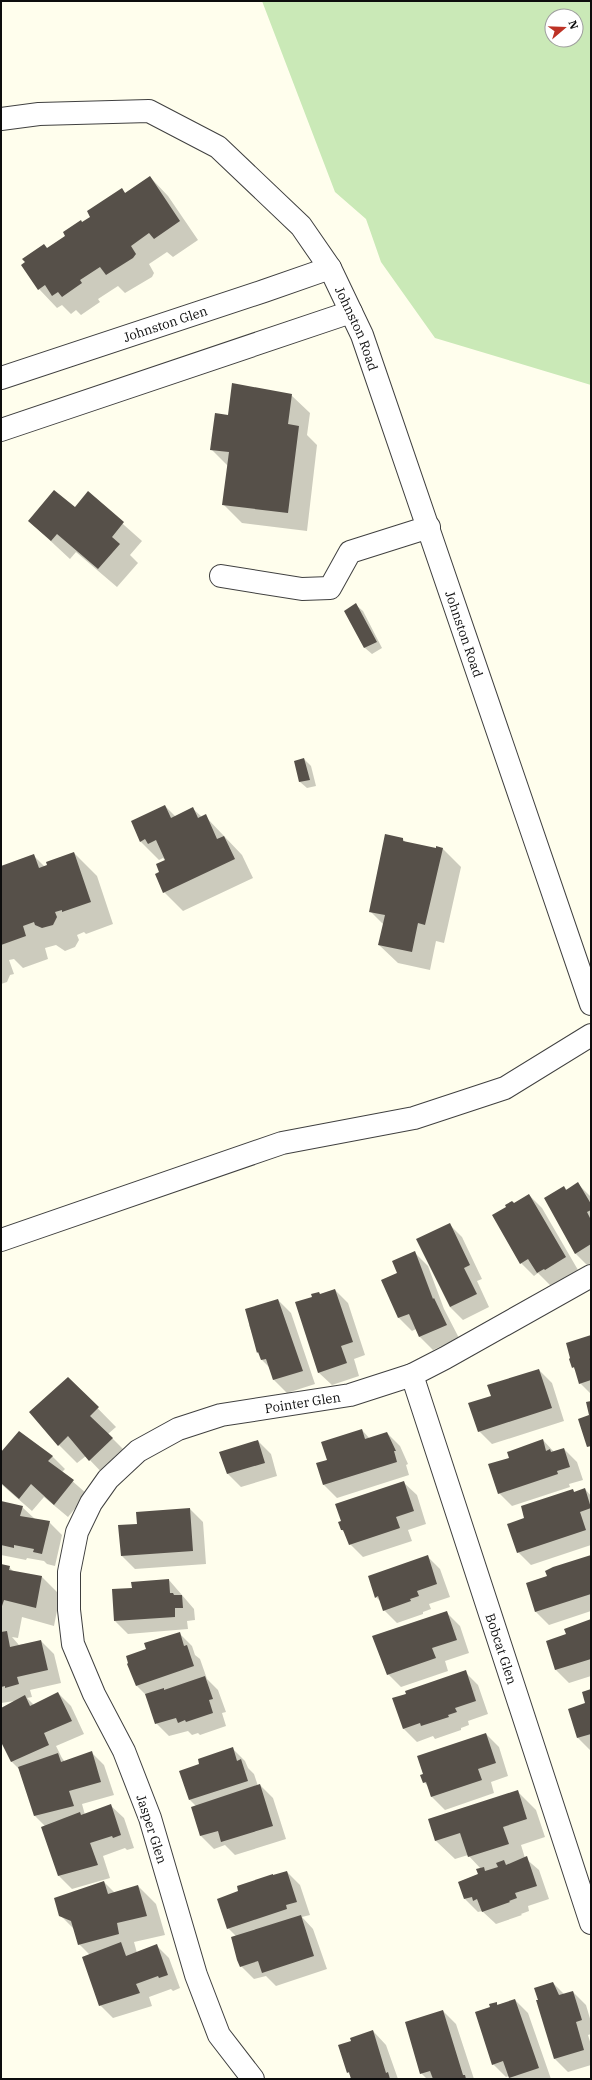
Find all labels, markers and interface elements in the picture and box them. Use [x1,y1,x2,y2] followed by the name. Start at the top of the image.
[544,8,584,48] north arrow
[565,18,582,31] text: N
[331,284,382,373] street label: Johnston Road
[121,302,210,346] street label: Johnston Glen
[441,589,487,680] street label: Johnston Road
[263,1389,342,1417] street label: Pointer Glen
[481,1611,520,1687] street label: Bobcat Glen
[132,1792,171,1866] street label: Jasper Glen

